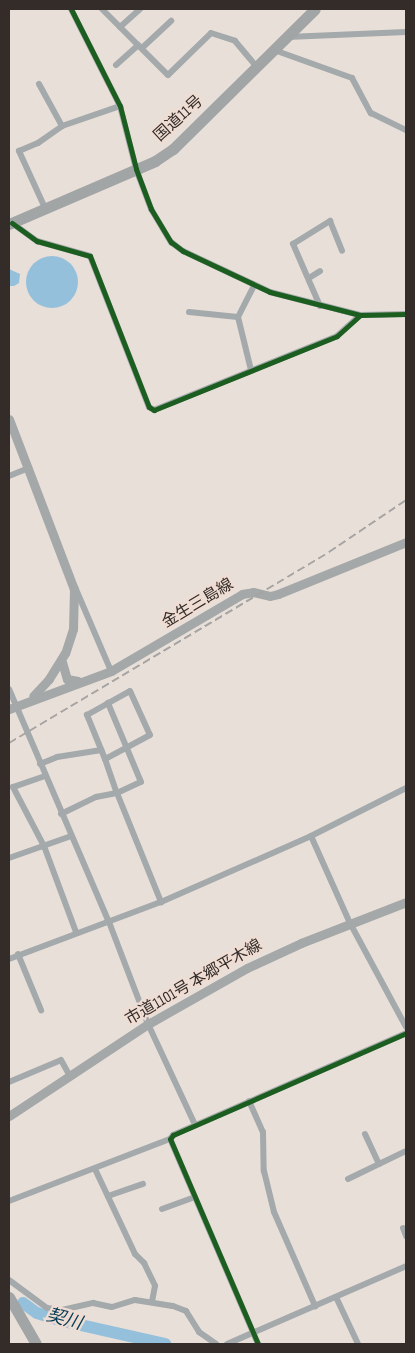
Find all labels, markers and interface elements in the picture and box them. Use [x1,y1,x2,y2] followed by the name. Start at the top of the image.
[151,92,207,146] street label: 国道11号
[159,575,237,633] street label: 金生三島線
[122,936,266,1030] street label: 市道1101号 本郷平木線
[44,1305,84,1335] water label: 契川

